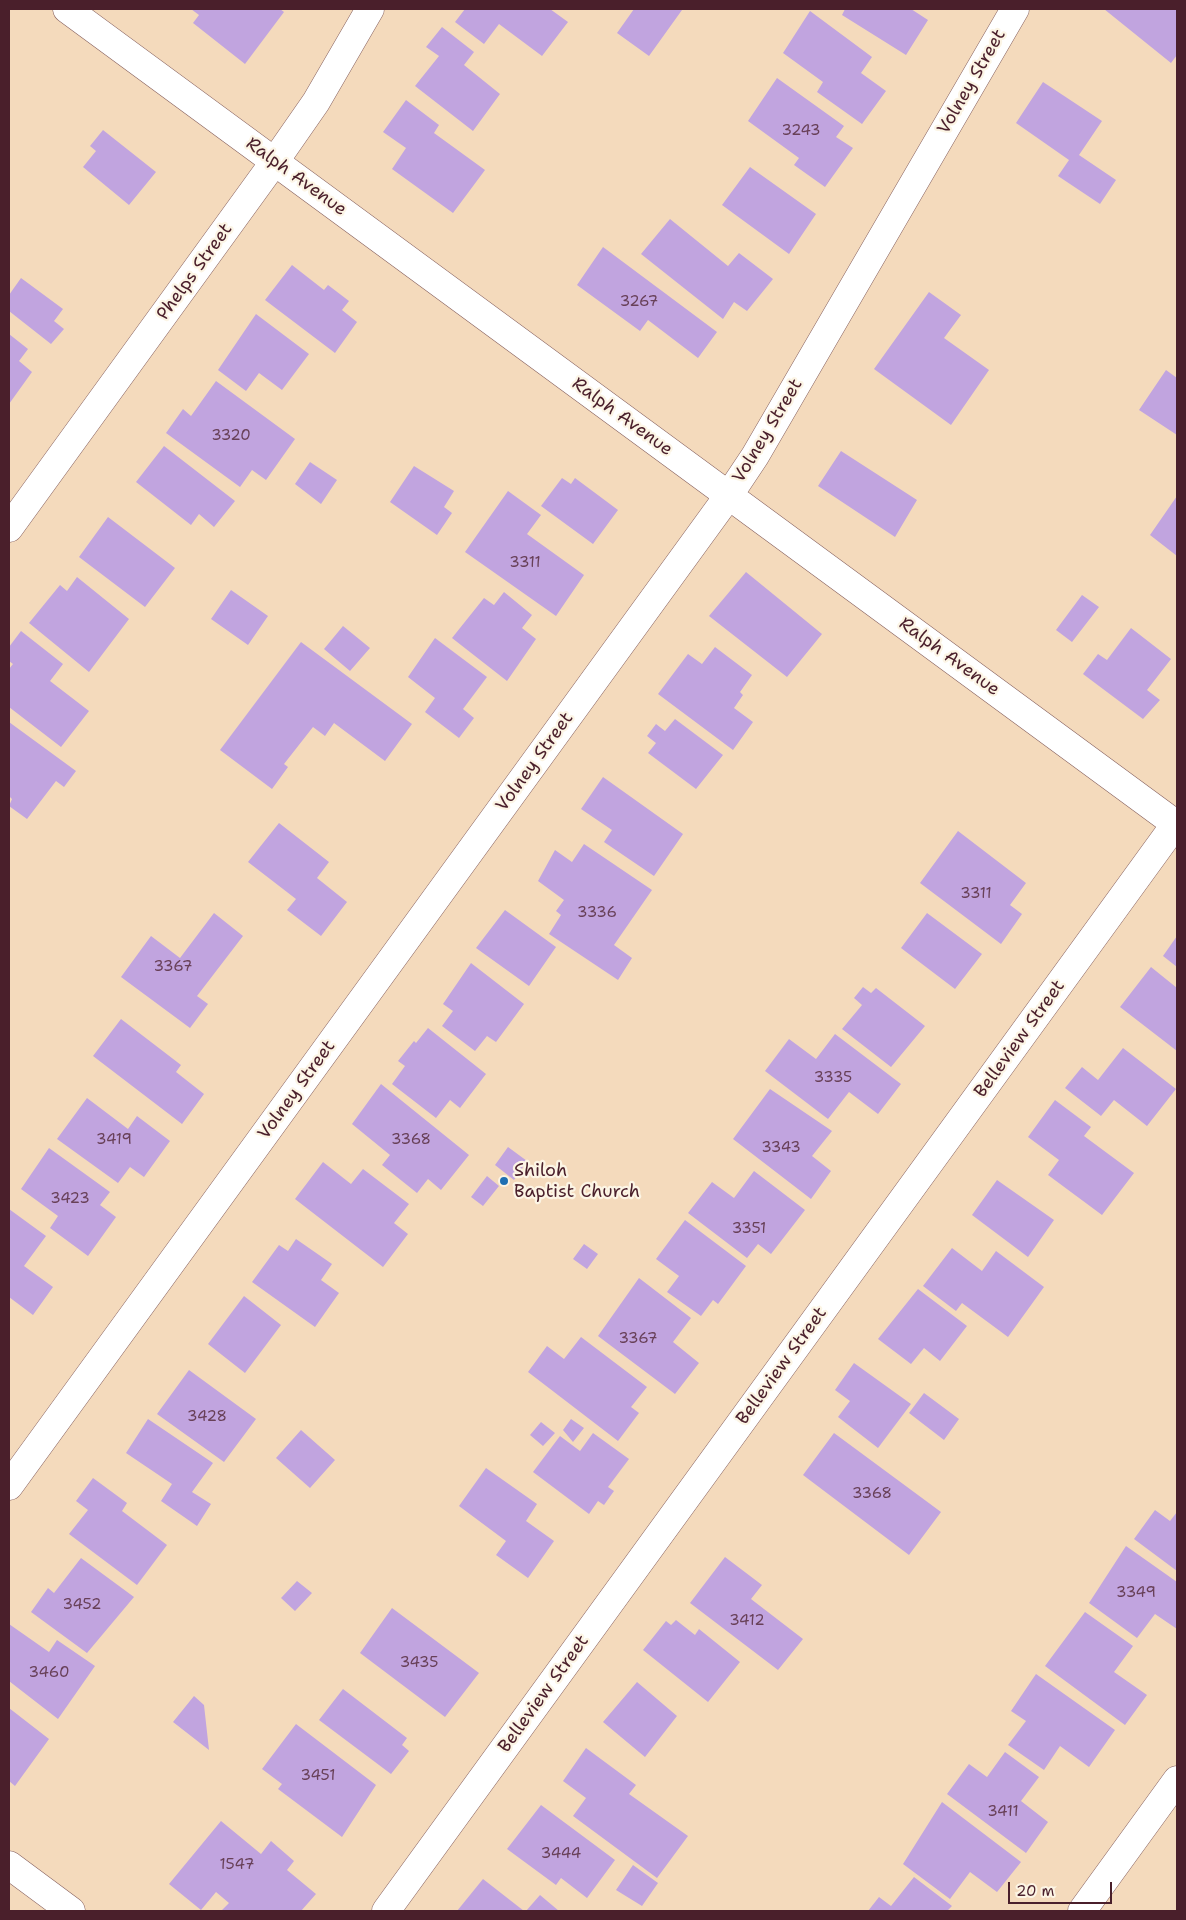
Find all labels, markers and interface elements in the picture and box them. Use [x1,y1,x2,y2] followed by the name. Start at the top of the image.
[933,26,1011,138] street label: Volney Street
[781,122,821,140] house number: 3243
[241,133,351,221] street label: Ralph Avenue
[153,219,237,325] street label: Phelps Street
[620,293,658,311] house number: 3267
[567,373,677,461] street label: Ralph Avenue
[729,375,807,487] street label: Volney Street
[211,427,251,445] house number: 3320
[509,554,541,572] house number: 3311
[894,613,1004,701] street label: Ralph Avenue
[492,708,578,816] street label: Volney Street
[960,885,992,903] house number: 3311
[577,904,617,922] house number: 3336
[153,958,193,976] house number: 3367
[970,976,1070,1102] street label: Belleview Street
[254,1036,340,1144] street label: Volney Street
[814,1069,852,1087] house number: 3335
[96,1131,132,1149] house number: 3419
[391,1131,431,1149] house number: 3368
[761,1139,801,1157] house number: 3343
[514,1160,640,1202] place label: Shiloh Baptist Church
[498,1175,510,1187] marker: Shiloh Baptist Church
[50,1190,90,1208] house number: 3423
[732,1220,766,1238] house number: 3351
[732,1303,832,1429] street label: Belleview Street
[618,1330,658,1348] house number: 3367
[187,1408,227,1426] house number: 3428
[852,1485,892,1503] house number: 3368
[1116,1584,1156,1602] house number: 3349
[63,1596,101,1614] house number: 3452
[729,1612,765,1630] house number: 3412
[494,1631,594,1757] street label: Belleview Street
[400,1654,438,1672] house number: 3435
[29,1664,69,1682] house number: 3460
[301,1767,335,1785] house number: 3451
[987,1803,1019,1821] house number: 3411
[541,1845,581,1863] house number: 3444
[220,1856,254,1874] house number: 1547
[1011,1872,1115,1904] scale bar
[1016,1881,1055,1901] text: 20 m

